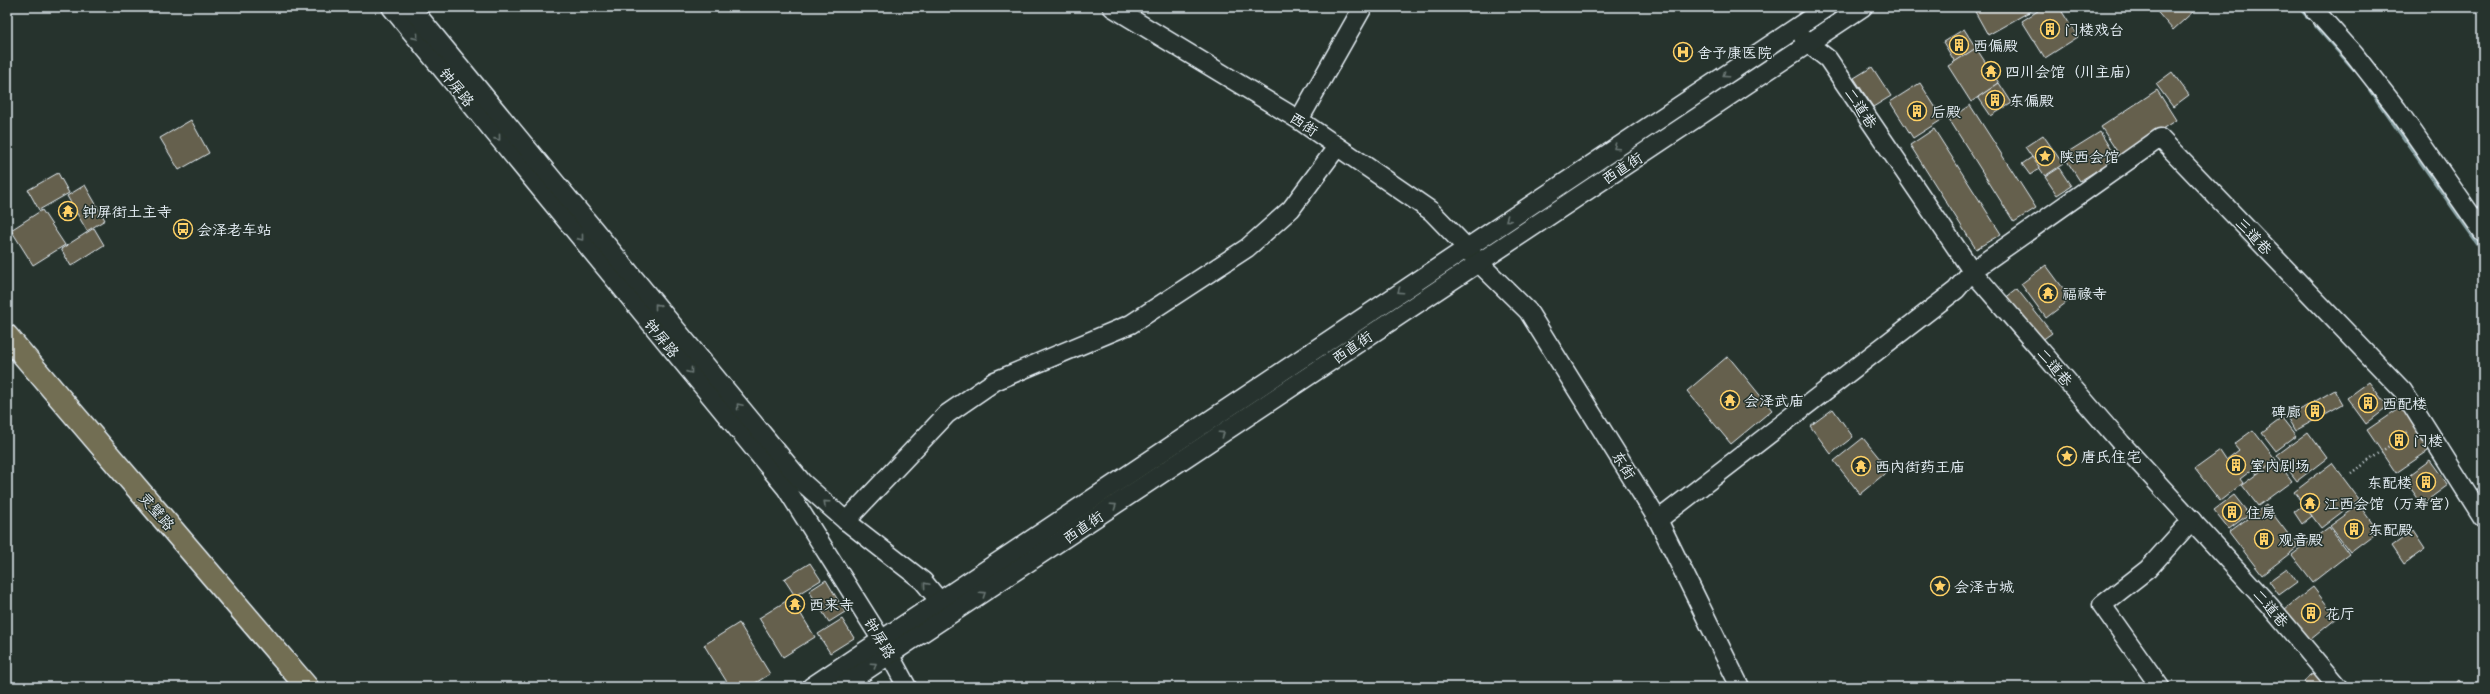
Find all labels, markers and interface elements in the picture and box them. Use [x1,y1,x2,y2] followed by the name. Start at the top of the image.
[2039,18,2061,40] building icon: 门楼戏台
[2064,19,2124,40] place label: 门楼戏台
[411,33,418,40] one-way arrow
[1948,34,1970,56] building icon: 西偏殿
[1973,35,2018,56] place label: 西偏殿
[1672,41,1694,63] hospital icon: 舍予康医院
[1697,42,1772,63] place label: 舍予康医院
[1980,60,2002,82] temple icon: 四川会馆（川主庙）
[2005,61,2140,82] place label: 四川会馆（川主庙）
[435,63,479,111] street label: 钟屏路
[1722,71,1729,78] one-way arrow
[1840,83,1882,133] street label: 二道巷
[1984,89,2006,111] building icon: 东偏殿
[2009,90,2054,111] place label: 东偏殿
[1906,100,1928,122] building icon: 后殿
[1931,101,1961,122] place label: 后殿
[1286,107,1322,141] street label: 西街
[494,133,501,140] one-way arrow
[1613,142,1620,150] one-way arrow
[2034,145,2056,167] place icon: 陕西会馆
[2059,146,2119,167] place label: 陕西会馆
[1597,147,1647,189] street label: 西直街
[57,200,79,222] temple icon: 钟屏街土主寺
[82,201,172,222] place label: 钟屏街土主寺
[2231,213,2277,259] street label: 三道巷
[1505,214,1512,222] one-way arrow
[172,218,194,240] bus stop icon: 会泽老车站
[197,219,272,240] place label: 会泽老车站
[576,233,583,241] one-way arrow
[2037,282,2059,304] temple icon: 福禄寺
[2062,283,2107,304] place label: 福禄寺
[1397,286,1404,294] one-way arrow
[654,303,661,310] one-way arrow
[640,314,684,362] street label: 钟屏路
[1327,326,1377,368] street label: 西直街
[2032,343,2078,391] street label: 二道巷
[685,366,692,374] one-way arrow
[1719,389,1741,411] temple icon: 会泽武庙
[1744,390,1804,411] place label: 会泽武庙
[2357,392,2379,414] building icon: 西配楼
[2382,393,2427,414] place label: 西配楼
[2304,400,2326,422] building icon: 碑廊
[2271,401,2301,422] place label: 碑廊
[737,403,744,410] one-way arrow
[2388,429,2410,451] building icon: 门楼
[2413,430,2443,451] place label: 门楼
[1218,431,1225,439] one-way arrow
[2056,445,2078,467] place icon: 唐氏住宅
[2081,446,2141,467] place label: 唐氏住宅
[1607,447,1641,483] street label: 东街
[2225,454,2247,476] building icon: 室内剧场
[1850,455,1872,477] temple icon: 西内街药王庙
[2250,455,2310,476] place label: 室内剧场
[1875,456,1965,477] place label: 西内街药王庙
[2415,471,2437,493] building icon: 东配楼
[2367,472,2412,493] place label: 东配楼
[134,487,180,535] street label: 灵璧路
[2299,492,2321,514] temple icon: 江西会馆（万寿宫）
[2324,493,2459,514] place label: 江西会馆（万寿宫）
[823,500,831,507] one-way arrow
[2221,501,2243,523] building icon: 住房
[2246,502,2276,523] place label: 住房
[1110,503,1117,511] one-way arrow
[1058,506,1108,548] street label: 西直街
[2343,518,2365,540] building icon: 东配殿
[2368,519,2413,540] place label: 东配殿
[2253,528,2275,550] building icon: 观音殿
[2278,529,2323,550] place label: 观音殿
[1929,575,1951,597] place icon: 会泽古城
[1954,576,2014,597] place label: 会泽古城
[924,582,931,590] one-way arrow
[2248,584,2294,632] street label: 二道巷
[978,592,985,599] one-way arrow
[784,593,806,615] temple icon: 西来寺
[809,594,854,615] place label: 西来寺
[2300,602,2322,624] building icon: 花厅
[2325,603,2355,624] place label: 花厅
[859,613,901,663] street label: 钟屏路
[870,663,877,670] one-way arrow

